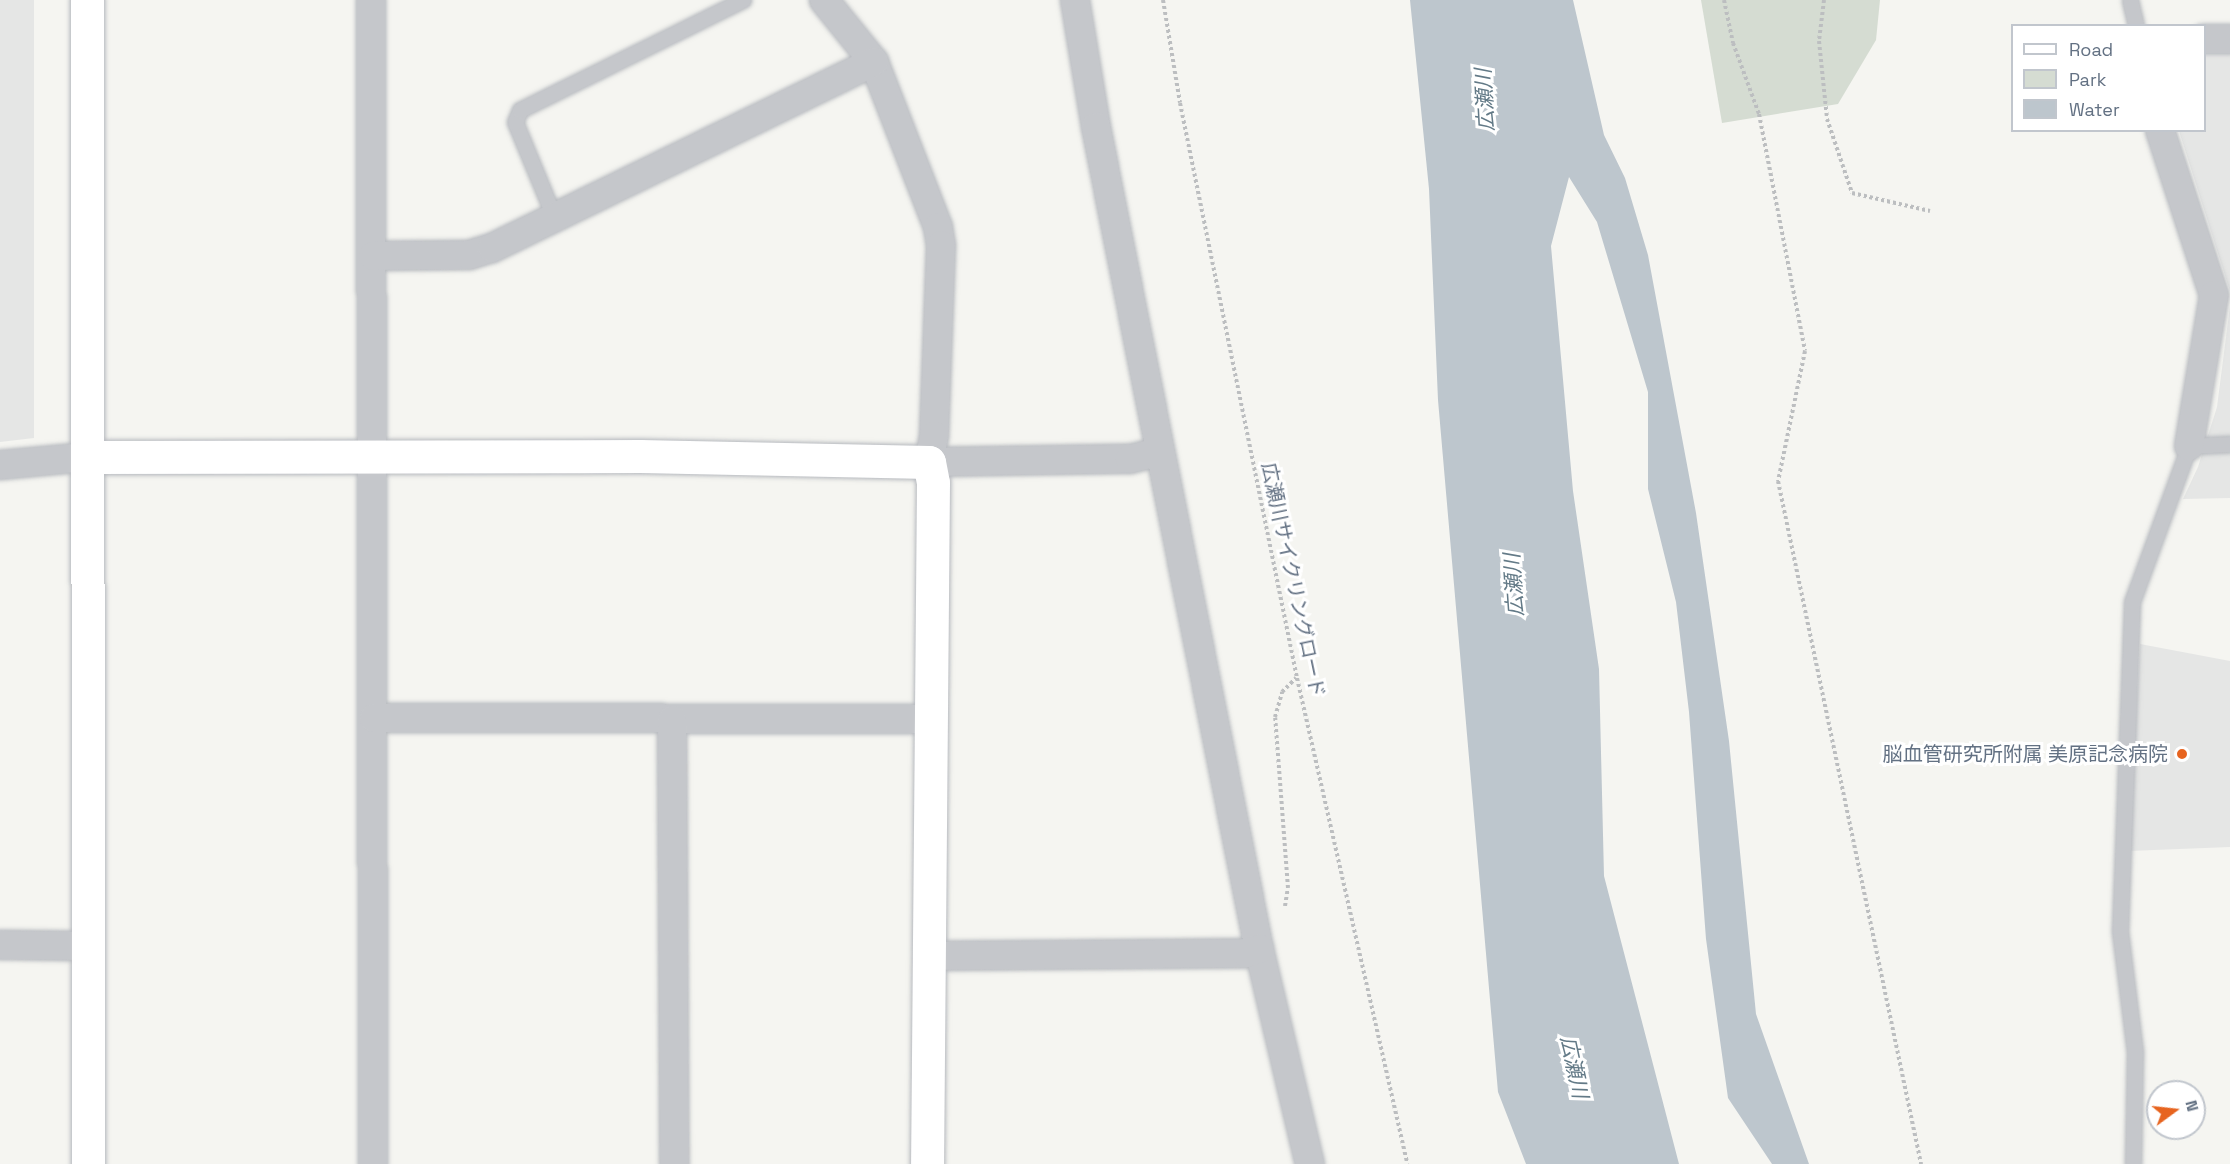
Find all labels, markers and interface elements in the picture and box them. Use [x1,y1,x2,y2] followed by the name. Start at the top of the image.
[2011,24,2206,132] legend
[2069,38,2113,61] text: Road
[1471,68,1499,132] water label: 広瀬川
[2069,68,2106,91] text: Park
[2069,98,2120,121] text: Water
[1256,460,1330,700] street label: 広瀬川サイクリングロード
[1499,553,1529,617] water label: 広瀬川
[1883,742,2168,766] place label: 脳血管研究所附属 美原記念病院
[2173,745,2191,763] marker: 脳血管研究所附属 美原記念病院
[1555,1034,1593,1100] water label: 広瀬川
[2146,1080,2206,1140] north arrow
[2180,1098,2203,1114] text: N

